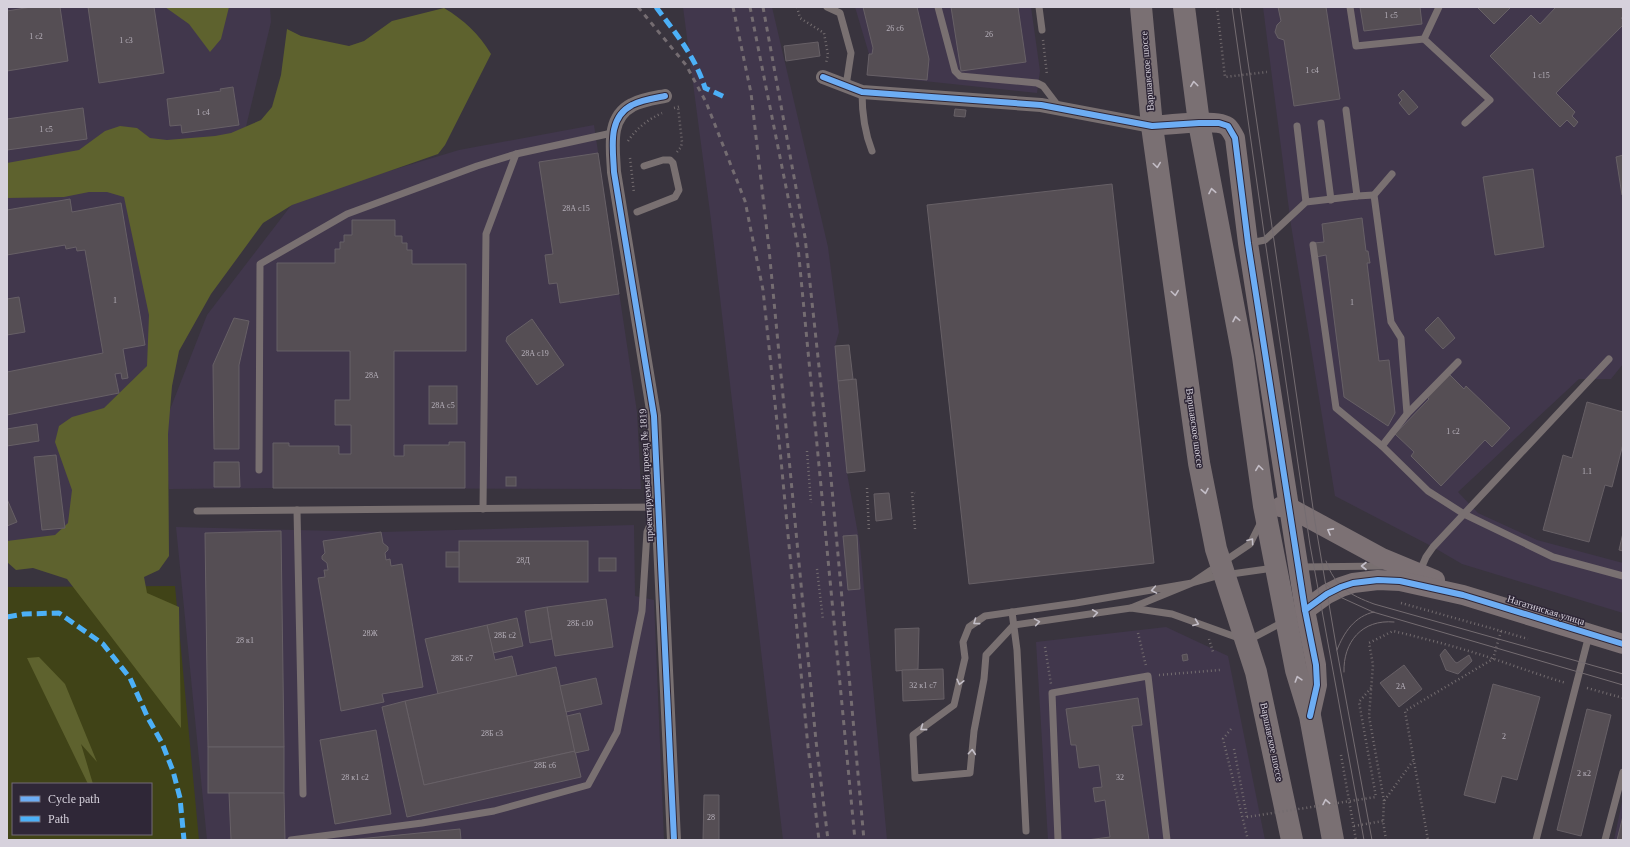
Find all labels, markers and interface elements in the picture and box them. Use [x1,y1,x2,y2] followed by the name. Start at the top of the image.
[1384,11,1398,20] house number: 1 с5
[886,24,904,33] house number: 26 с6
[985,30,993,39] house number: 26
[1138,30,1156,111] street label: Варшавское шоссе
[29,32,43,41] house number: 1 с2
[119,36,133,45] house number: 1 с3
[1305,66,1319,75] house number: 1 с4
[1532,71,1550,80] house number: 1 с15
[1189,81,1198,87] one-way arrow
[196,108,210,117] house number: 1 с4
[39,125,53,134] house number: 1 с5
[1152,161,1161,168] one-way arrow
[1208,188,1216,195] one-way arrow
[562,204,590,213] house number: 28А с15
[1170,290,1179,296] one-way arrow
[113,296,117,305] house number: 1
[1350,298,1354,307] house number: 1
[1232,316,1240,322] one-way arrow
[521,349,549,358] house number: 28А с19
[365,371,379,380] house number: 28А
[1184,388,1206,469] street label: Варшавское шоссе
[431,401,455,410] house number: 28А с5
[637,408,655,542] street label: проектируемый проезд № 1819
[1446,427,1460,436] house number: 1 с2
[1255,465,1264,471] one-way arrow
[1582,467,1592,476] house number: 1.1
[1200,488,1209,494] one-way arrow
[1327,528,1335,535] one-way arrow
[1246,538,1253,545] one-way arrow
[516,556,530,565] house number: 28Д
[1361,562,1367,570] one-way arrow
[1151,585,1157,594] one-way arrow
[1506,593,1587,627] street label: Нагатинская улица
[1092,609,1098,618] one-way arrow
[973,617,980,624] one-way arrow
[1034,618,1040,627] one-way arrow
[567,619,593,628] house number: 28Б с10
[1192,619,1199,627] one-way arrow
[362,629,378,638] house number: 28Ж
[494,631,516,640] house number: 28Б с2
[236,636,254,645] house number: 28 к1
[451,654,473,663] house number: 28Б с7
[1295,675,1303,682] one-way arrow
[956,678,964,685] one-way arrow
[909,681,937,690] house number: 32 к1 с7
[1396,682,1406,691] house number: 2А
[1258,702,1286,783] street label: Варшавское шоссе
[920,723,927,730] one-way arrow
[481,729,503,738] house number: 28Б с3
[1502,732,1506,741] house number: 2
[967,749,976,755] one-way arrow
[534,761,556,770] house number: 28Б с6
[1577,769,1591,778] house number: 2 к2
[341,773,369,782] house number: 28 к1 с2
[1116,773,1124,782] house number: 32
[12,783,152,835] legend
[48,792,100,806] text: Cycle path
[1322,799,1330,805] one-way arrow
[48,812,69,826] text: Path
[707,813,715,822] house number: 28

